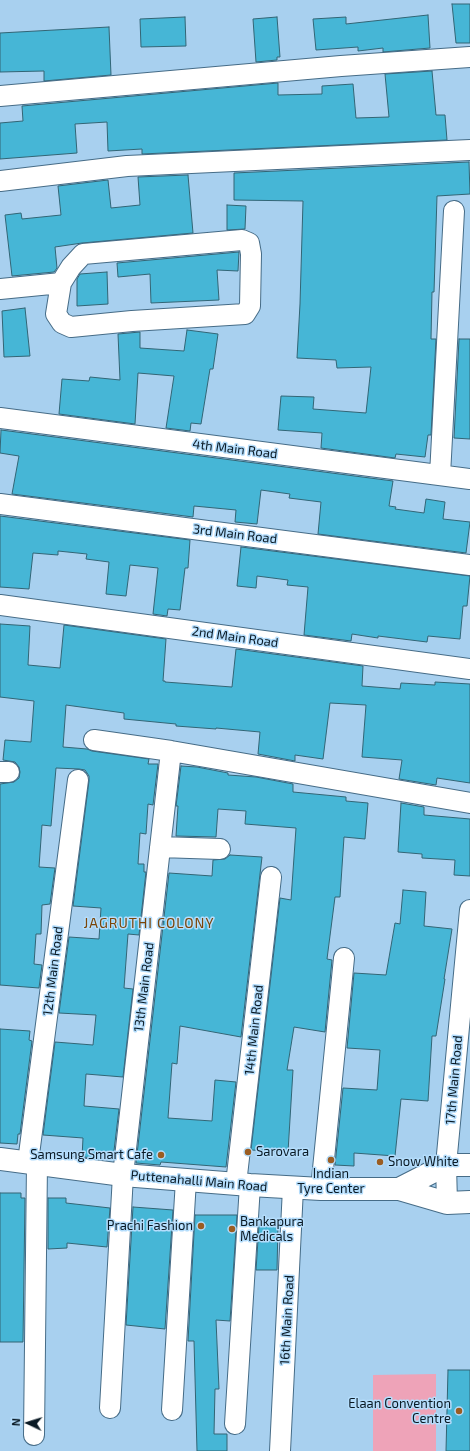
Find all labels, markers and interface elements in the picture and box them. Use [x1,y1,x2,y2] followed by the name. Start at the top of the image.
[192,436,278,462] street label: 4th Main Road
[192,521,278,547] street label: 3rd Main Road
[191,623,279,651] street label: 2nd Main Road
[84,915,214,931] district label: JAGRUTHI COLONY
[40,925,66,1017] street label: 12th Main Road
[131,941,157,1033] street label: 13th Main Road
[242,984,266,1076] street label: 14th Main Road
[442,1035,466,1125] street label: 17th Main Road
[256,1144,309,1160] place label: Sarovara
[30,1147,153,1163] place label: Samsung Smart Cafe
[243,1147,253,1157] marker: Sarovara
[156,1150,166,1160] marker: Samsung Smart Cafe
[388,1154,459,1170] place label: Snow White
[326,1155,336,1165] marker: Indian Tyre Center
[375,1157,385,1167] marker: Snow White
[297,1166,365,1197] place label: Indian Tyre Center
[130,1167,268,1195] street label: Puttenahalli Main Road
[240,1214,304,1245] place label: Bankapura Medicals
[107,1218,193,1234] place label: Prachi Fashion
[196,1221,206,1231] marker: Prachi Fashion
[227,1224,237,1234] marker: Bankapura Medicals
[277,1275,297,1365] street label: 16th Main Road
[348,1396,451,1427] place label: Elaan Convention Centre
[8,1403,48,1443] north arrow
[454,1406,464,1416] marker: Elaan Convention Centre
[9,1418,22,1427] text: N

